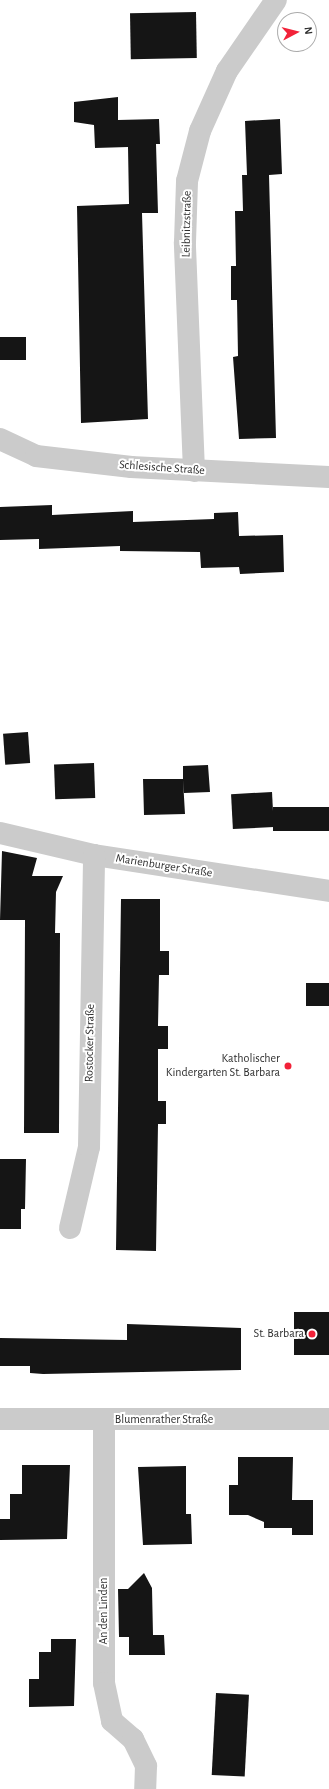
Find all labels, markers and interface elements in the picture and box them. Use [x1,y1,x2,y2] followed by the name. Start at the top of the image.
[277,12,317,52] north arrow
[302,26,314,35] text: N
[179,190,195,258] street label: Leibnitzstraße
[119,458,205,478] street label: Schlesische Straße
[115,851,213,881] street label: Marienburger Straße
[82,1004,98,1082] street label: Rostocker Straße
[166,1052,280,1080] place label: Katholischer Kindergarten St. Barbara
[283,1061,293,1071] marker: Katholischer Kindergarten St. Barbara
[254,1327,304,1341] place label: St. Barbara
[307,1329,317,1339] marker: St. Barbara
[115,1413,213,1427] street label: Blumenrather Straße
[97,1578,111,1644] street label: An den Linden

